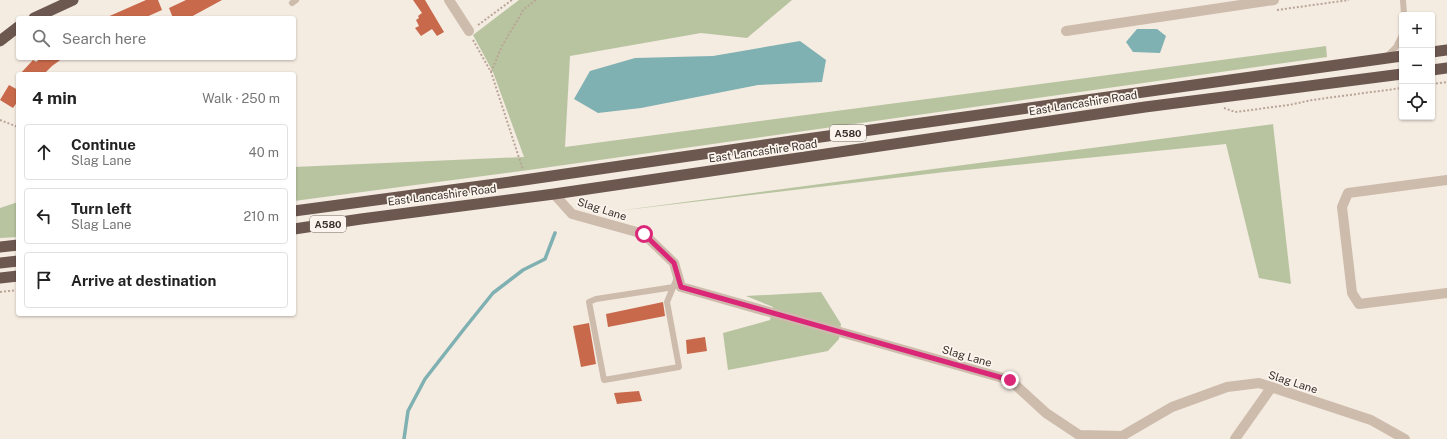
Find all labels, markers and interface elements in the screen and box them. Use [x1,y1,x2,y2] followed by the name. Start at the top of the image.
[1399,12,1435,120] map controls
[1399,12,1435,48] button: +
[16,16,296,60] search box
[30,27,52,49] icon: search
[62,30,146,47] text: Search here
[1399,48,1435,84] button: −
[1399,84,1435,120] button: locate
[32,88,77,108] text: 4 min
[1028,89,1138,117] street label: East Lancashire Road
[202,91,280,106] text: Walk · 250 m
[830,125,866,141] road number: A580
[71,136,136,153] text: Continue
[708,137,818,165] street label: East Lancashire Road
[33,141,55,163] icon: ahead
[248,145,279,160] text: 40 m
[71,153,131,168] text: Slag Lane
[387,182,497,208] street label: East Lancashire Road
[576,195,628,223] street label: Slag Lane
[71,200,132,217] text: Turn left
[33,205,55,227] icon: left
[244,209,279,224] text: 210 m
[310,216,346,232] road number: A580
[71,217,131,232] text: Slag Lane
[635,225,653,243] route start
[33,269,55,291] icon: arrive
[71,272,216,289] text: Arrive at destination
[941,343,993,369] street label: Slag Lane
[1267,368,1319,396] street label: Slag Lane
[1001,371,1019,389] route end

